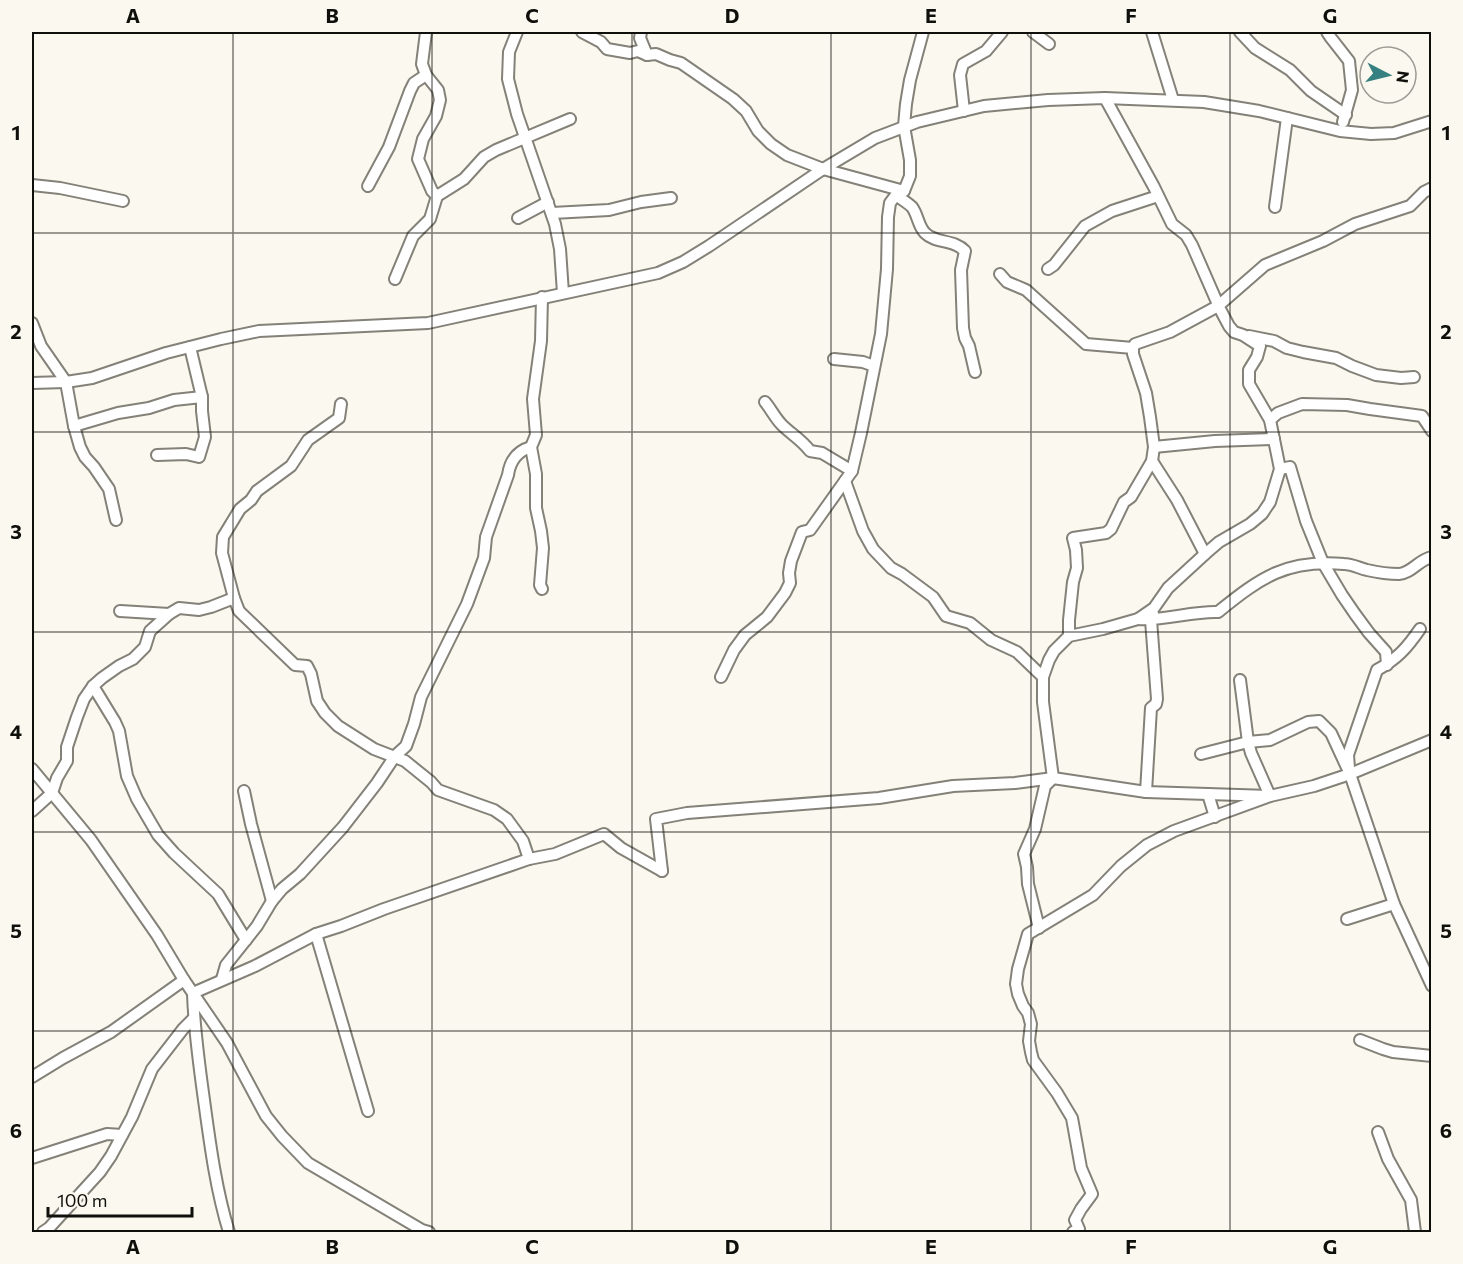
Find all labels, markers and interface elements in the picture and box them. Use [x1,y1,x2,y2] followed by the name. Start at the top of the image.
[126,3,140,27] text: A
[325,3,339,27] text: B
[525,3,539,27] text: C
[725,3,739,27] text: D
[925,3,937,27] text: E
[1125,3,1137,27] text: F
[1323,3,1337,27] text: G
[1358,45,1418,105] north arrow
[1393,70,1414,84] text: N
[11,120,21,144] text: 1
[1441,120,1451,144] text: 1
[10,319,22,343] text: 2
[1440,319,1452,343] text: 2
[10,519,22,543] text: 3
[1440,519,1452,543] text: 3
[10,719,22,743] text: 4
[1440,719,1452,743] text: 4
[10,918,22,942] text: 5
[1440,918,1452,942] text: 5
[10,1118,22,1142] text: 6
[1440,1118,1452,1142] text: 6
[48,1180,192,1218] scale bar
[57,1189,107,1211] text: 100 m
[126,1234,140,1258] text: A
[325,1234,339,1258] text: B
[525,1234,539,1258] text: C
[725,1234,739,1258] text: D
[925,1234,937,1258] text: E
[1125,1234,1137,1258] text: F
[1323,1234,1337,1258] text: G

